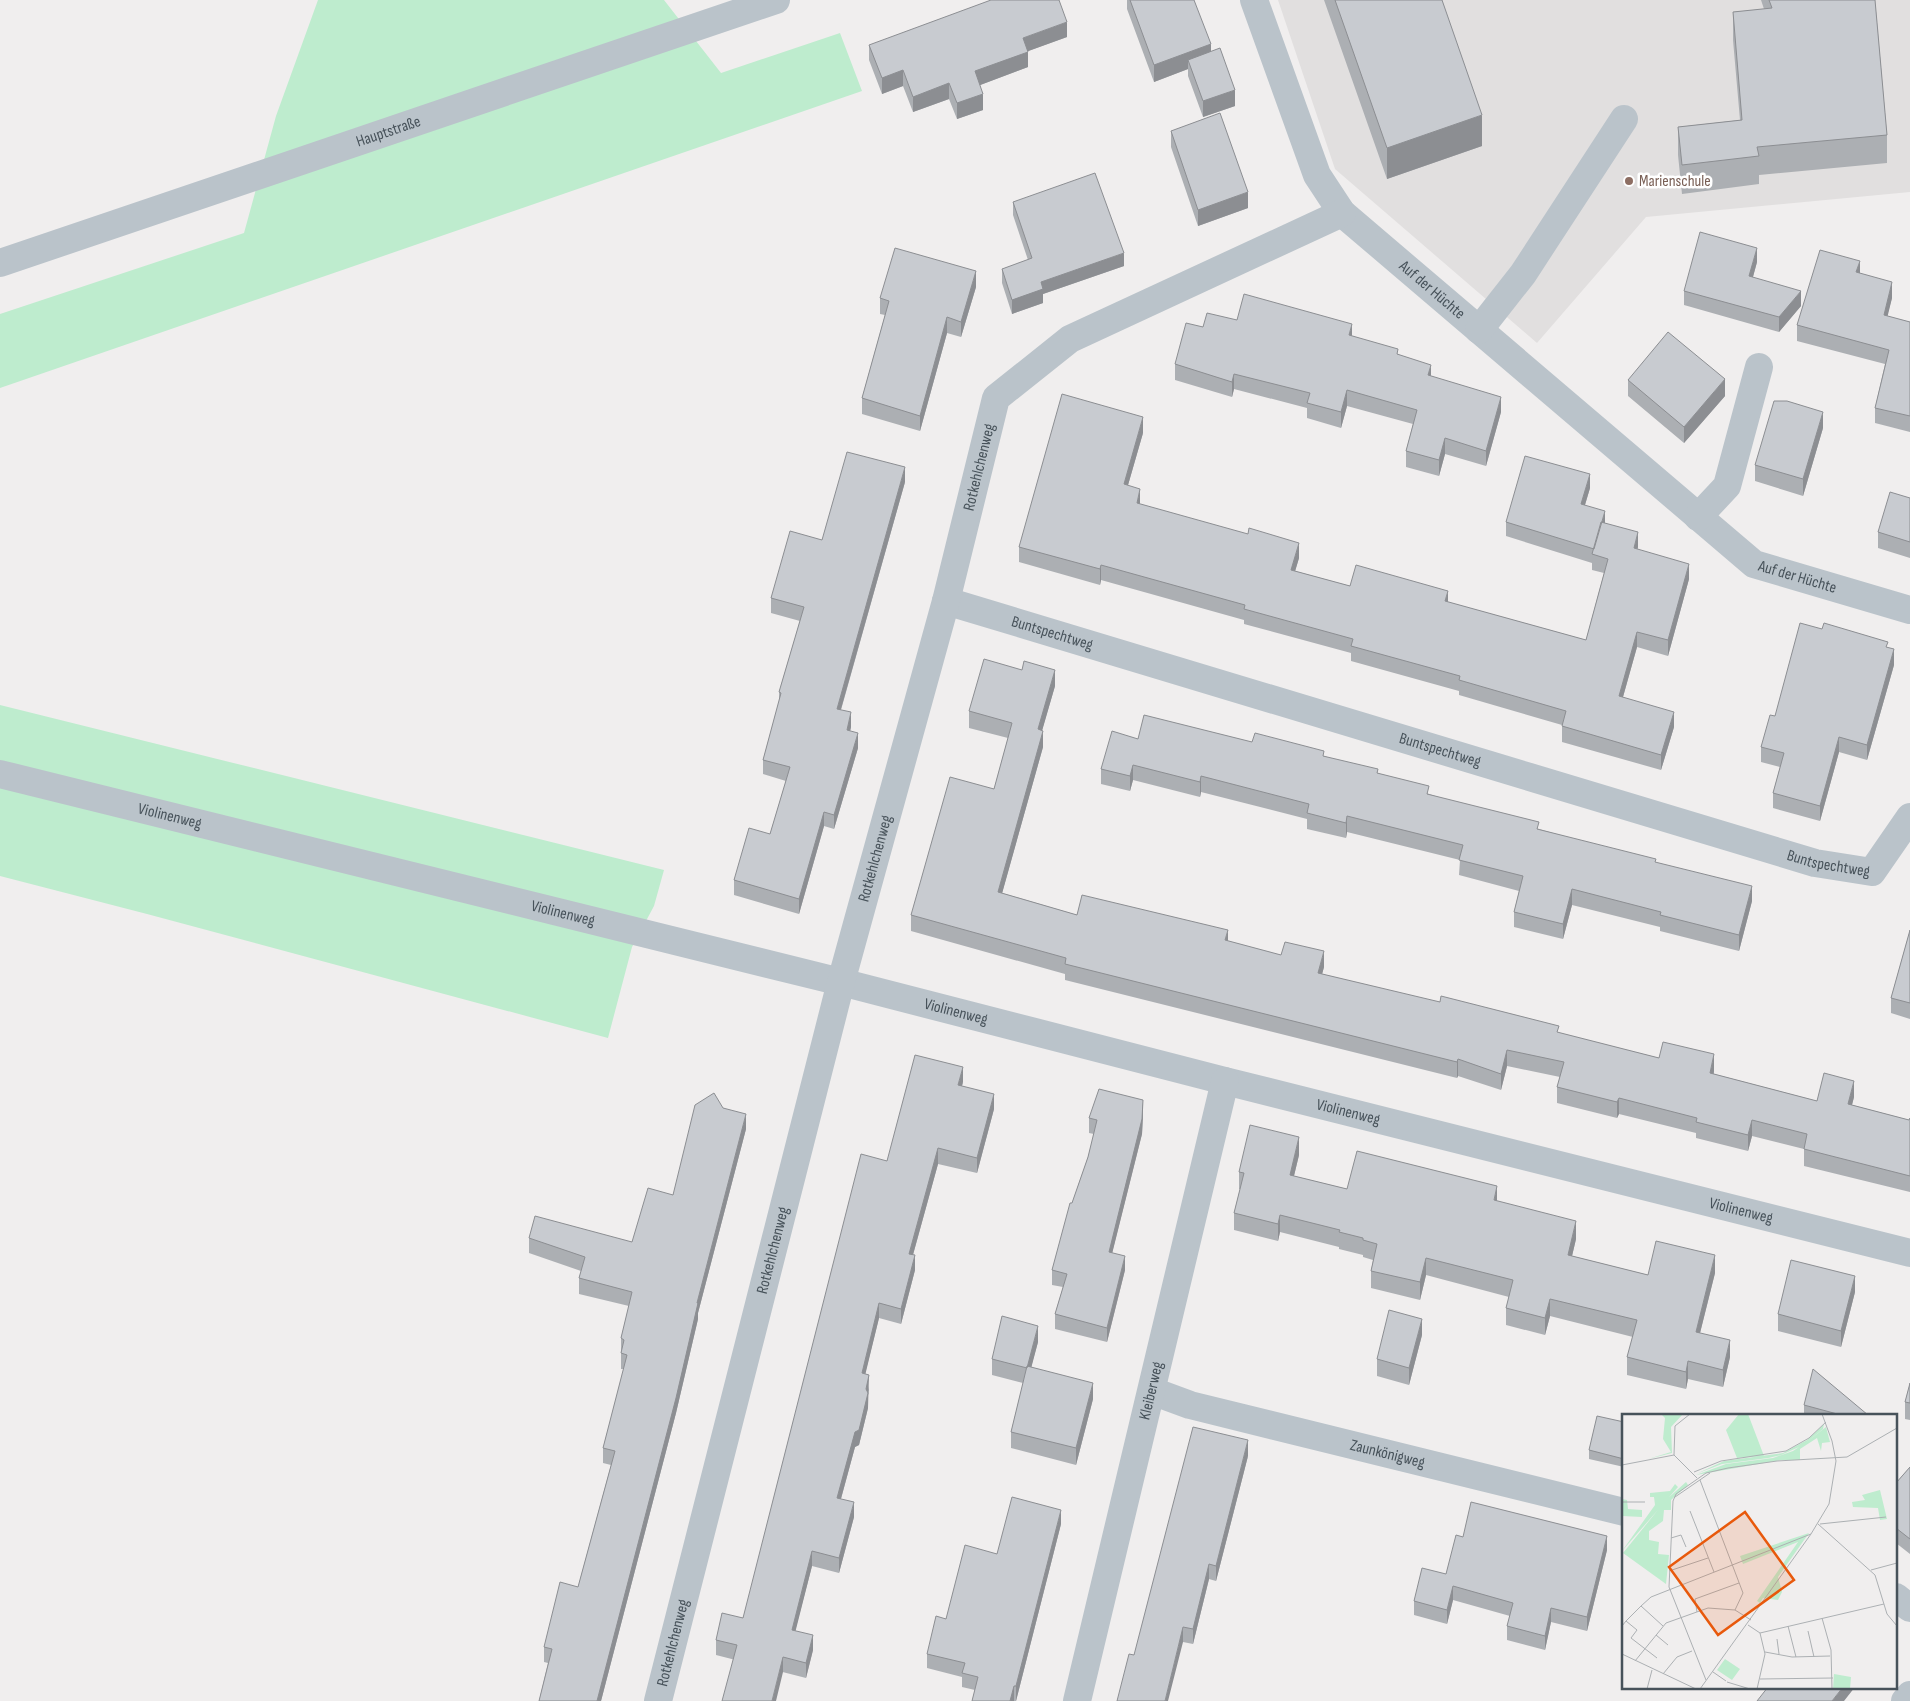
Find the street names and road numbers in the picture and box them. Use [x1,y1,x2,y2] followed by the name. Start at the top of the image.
[354,112,423,151] street label: Hauptstraße
[1395,256,1469,323] street label: Auf der Hüchte
[959,422,999,513] street label: Rotkehlchenweg
[1755,556,1839,597] street label: Auf der Hüchte
[1009,612,1095,654] street label: Buntspechtweg
[1397,729,1483,771] street label: Buntspechtweg
[136,799,204,833] street label: Violinenweg
[854,813,896,904] street label: Rotkehlchenweg
[1785,846,1871,881] street label: Buntspechtweg
[529,896,597,930] street label: Violinenweg
[922,994,990,1029] street label: Violinenweg
[1314,1095,1382,1129] street label: Violinenweg
[1707,1193,1775,1228] street label: Violinenweg
[752,1205,793,1296] street label: Rotkehlchenweg
[1135,1360,1167,1422] street label: Kleiberweg
[1348,1435,1427,1472] street label: Zaunkönigweg
[653,1597,693,1688] street label: Rotkehlchenweg

